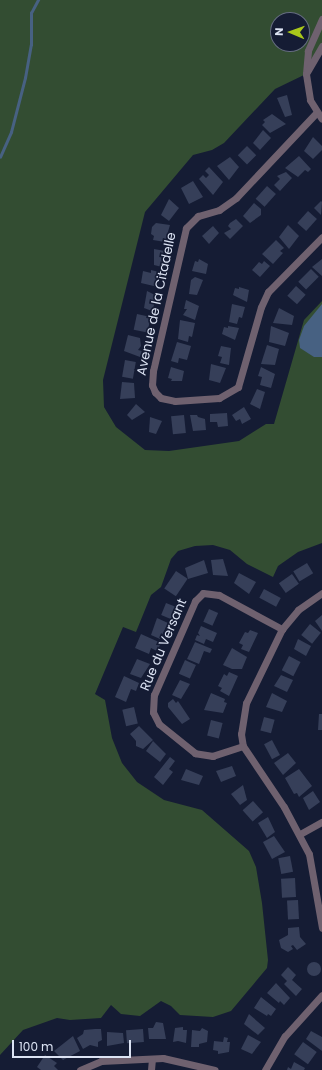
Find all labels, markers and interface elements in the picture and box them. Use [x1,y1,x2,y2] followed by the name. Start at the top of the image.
[270,12,310,52] north arrow
[271,27,287,36] text: N
[134,231,180,377] street label: Avenue de la Citadelle
[138,597,190,693] street label: Rue du Versant
[14,1032,133,1058] scale bar
[19,1038,53,1055] text: 100 m

